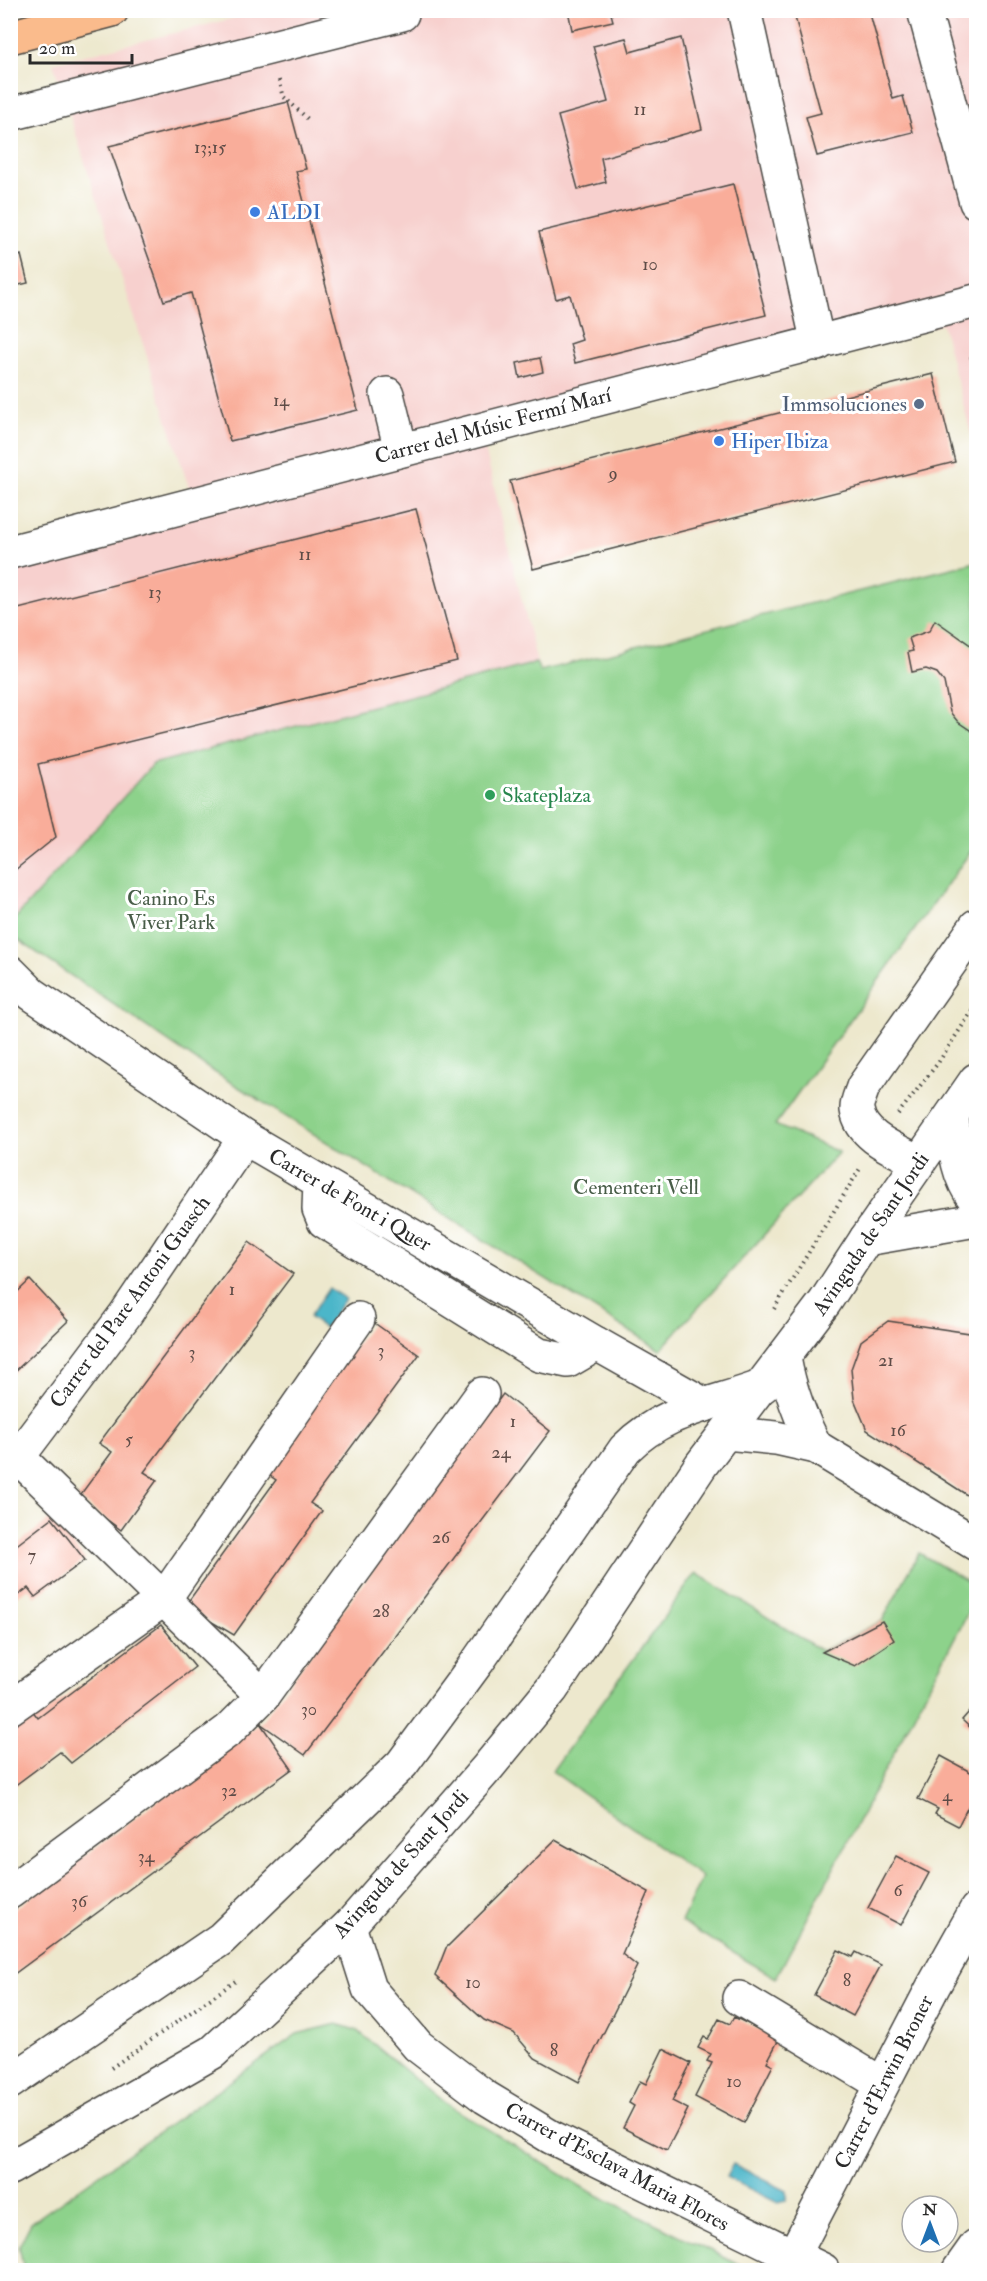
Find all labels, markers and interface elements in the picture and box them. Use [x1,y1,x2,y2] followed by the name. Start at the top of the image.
[30,27,132,65] scale bar
[39,37,75,60] text: 20 m
[634,98,646,121] house number: 11
[194,136,226,159] house number: 13;15
[266,199,321,226] place label: ALDI
[248,205,262,219] marker: ALDI
[642,253,658,276] house number: 10
[372,381,616,471] street label: Carrer del Músic Fermí Marí
[273,389,290,412] house number: 14
[782,391,907,418] place label: Immsoluciones
[912,397,926,411] marker: Immsoluciones
[731,428,829,455] place label: Hiper Ibiza
[712,434,726,448] marker: Hiper Ibiza
[606,462,618,485] house number: 9
[299,543,311,566] house number: 11
[148,581,162,604] house number: 13
[502,782,591,809] place label: Skateplaza
[483,788,497,802] marker: Skateplaza
[127,885,215,936] park label: Canino Es Viver Park
[264,1142,437,1258] street label: Carrer de Font i Quer
[806,1147,936,1321] street label: Avinguda de Sant Jordi
[573,1174,700,1201] park label: Cementeri Vell
[44,1190,216,1414] street label: Carrer del Pare Antoni Guasch
[229,1278,235,1301] house number: 1
[378,1339,384,1362] house number: 3
[189,1341,195,1364] house number: 3
[878,1349,894,1372] house number: 21
[510,1410,516,1433] house number: 1
[890,1419,907,1442] house number: 16
[125,1428,133,1451] house number: 5
[492,1441,512,1464] house number: 24
[432,1526,451,1549] house number: 26
[28,1544,36,1567] house number: 7
[372,1600,390,1623] house number: 28
[301,1698,317,1721] house number: 30
[221,1779,237,1802] house number: 32
[327,1784,475,1945] street label: Avinguda de Sant Jordi
[942,1784,953,1807] house number: 4
[138,1845,156,1868] house number: 34
[893,1879,903,1902] house number: 6
[71,1890,88,1913] house number: 36
[843,1969,851,1992] house number: 8
[465,1971,481,1994] house number: 10
[828,1990,940,2174] street label: Carrer d'Erwin Broner
[550,2039,558,2062] house number: 8
[726,2070,742,2093] house number: 10
[500,2096,734,2238] street label: Carrer d'Esclava Maria Flores
[900,2194,960,2254] north arrow
[922,2200,938,2220] text: N

